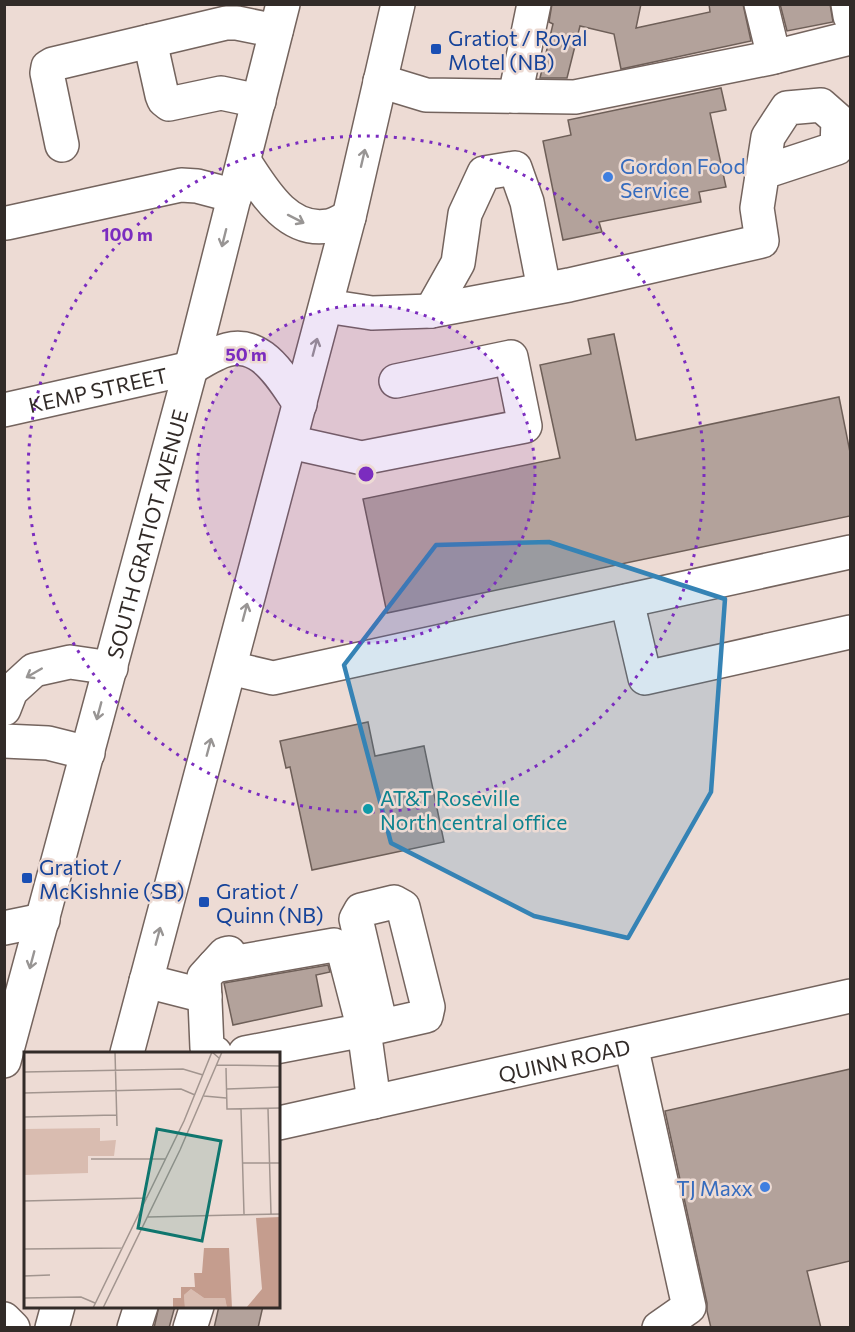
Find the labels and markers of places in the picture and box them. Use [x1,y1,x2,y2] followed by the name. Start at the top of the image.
[448,25,588,74] place label: Gratiot / Royal Motel (NB)
[429,42,443,56] marker: Gratiot / Royal Motel (NB)
[620,153,746,202] place label: Gordon Food Service
[601,170,615,184] marker: Gordon Food Service
[356,464,376,484] centre of rings
[380,785,567,834] place label: AT&T Roseville North central office
[361,802,375,816] marker: AT&T Roseville North central office
[39,854,185,903] place label: Gratiot / McKishnie (SB)
[20,871,34,885] marker: Gratiot / McKishnie (SB)
[216,878,324,927] place label: Gratiot / Quinn (NB)
[197,895,211,909] marker: Gratiot / Quinn (NB)
[676,1175,753,1200] place label: TJ Maxx
[758,1180,772,1194] marker: TJ Maxx

